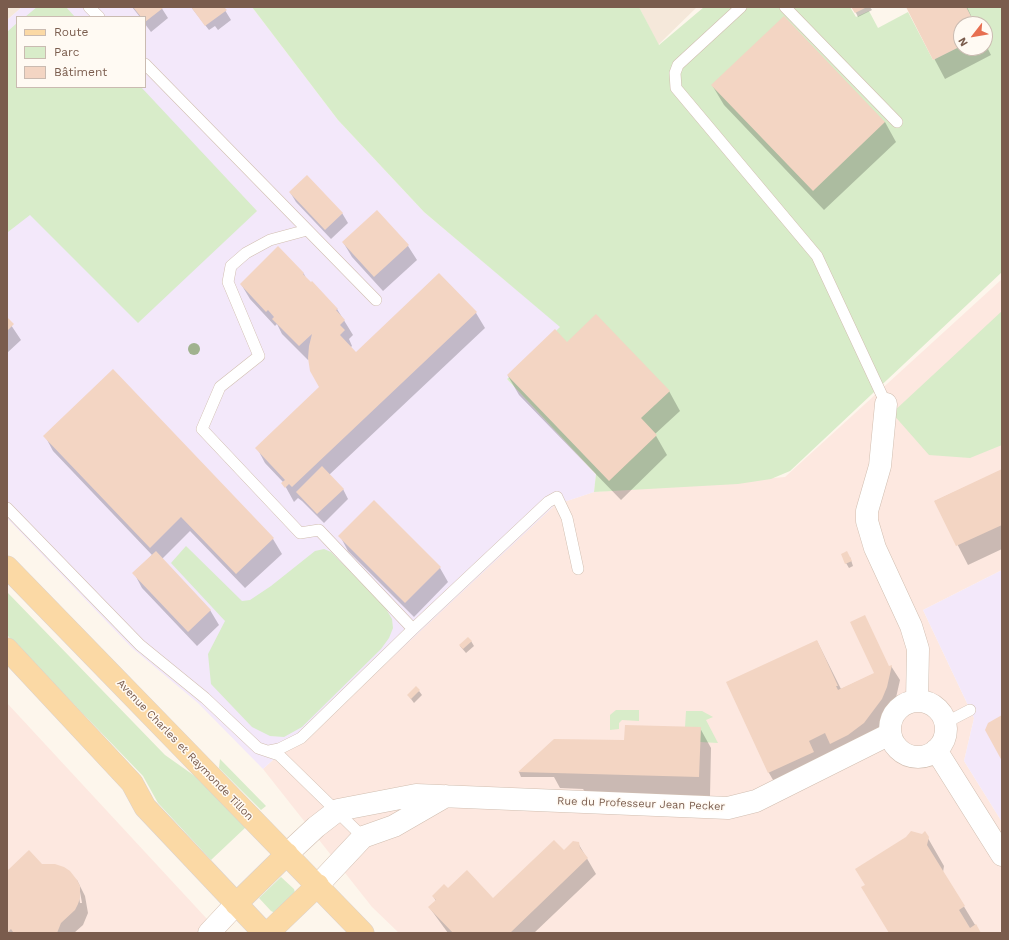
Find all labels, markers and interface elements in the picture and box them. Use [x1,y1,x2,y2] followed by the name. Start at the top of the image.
[16,16,146,88] legend
[953,16,993,56] north arrow
[54,25,88,39] text: Route
[955,35,971,49] text: N
[54,45,80,59] text: Parc
[54,65,107,79] text: Bâtiment
[114,677,256,823] street label: Avenue Charles et Raymonde Tillon
[557,794,725,814] street label: Rue du Professeur Jean Pecker

